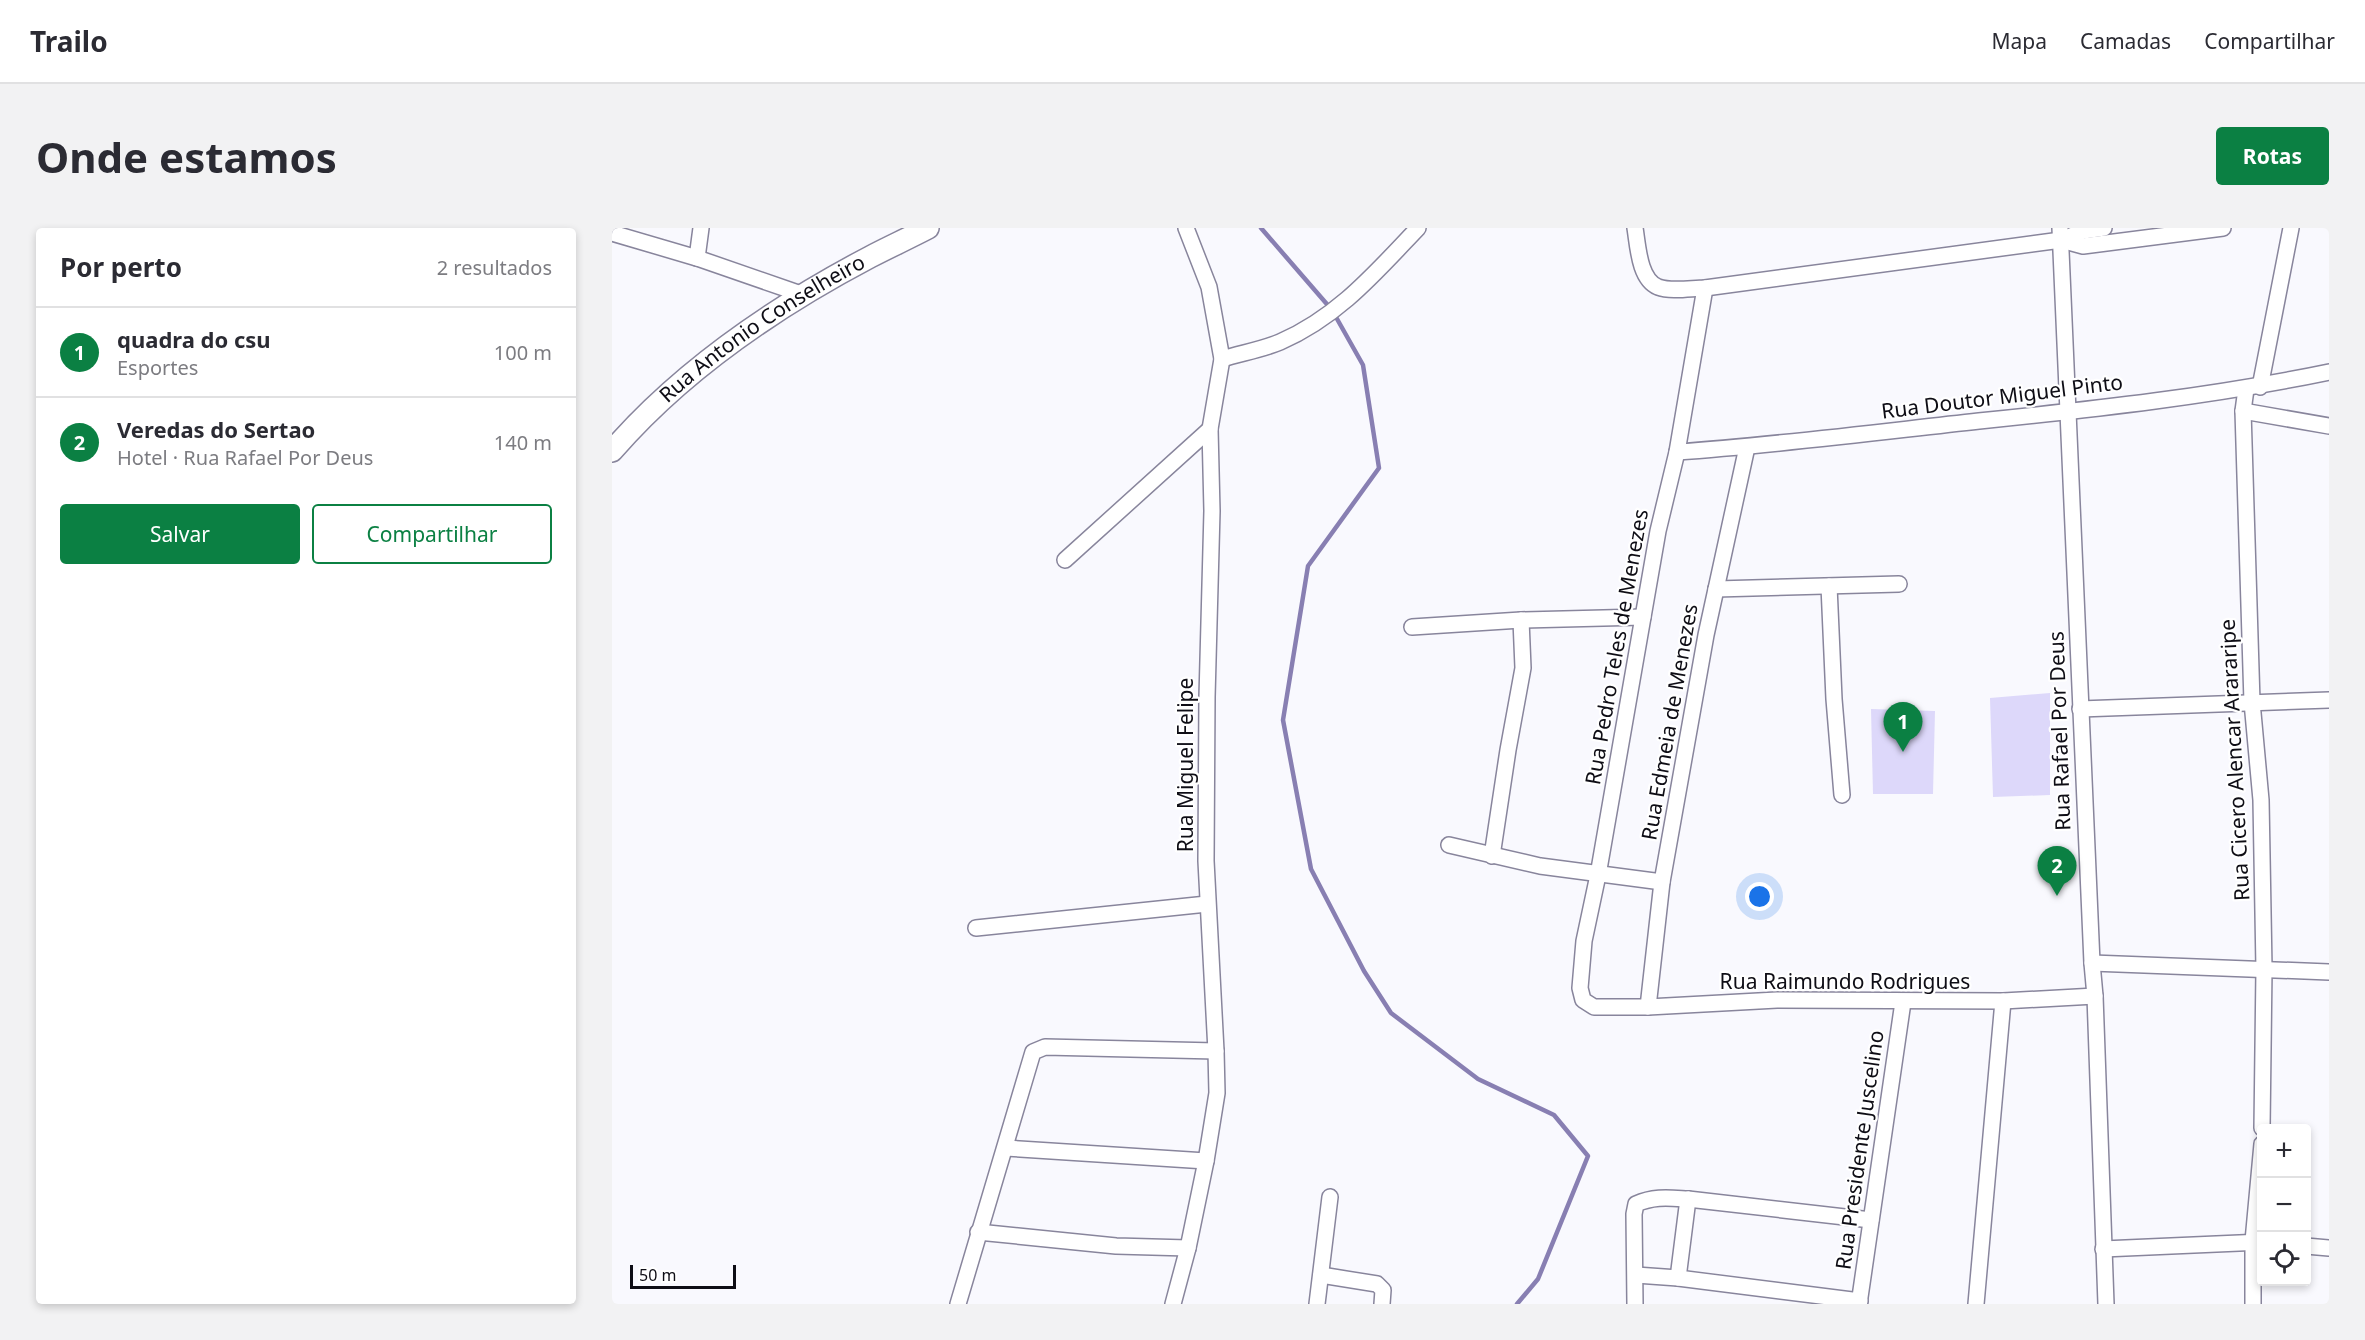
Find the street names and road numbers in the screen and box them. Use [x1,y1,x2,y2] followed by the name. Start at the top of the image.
[653,247,870,408] street label: Rua Antonio Conselheiro
[1879,367,2124,425] street label: Rua Doutor Miguel Pinto
[1578,507,1654,787] street label: Rua Pedro Teles de Menezes
[1634,601,1704,842] street label: Rua Edmeia de Menezes
[2213,618,2255,902] street label: Rua Cicero Alencar Arararipe
[2042,631,2076,831] street label: Rua Rafael Por Deus
[1171,678,1199,852] street label: Rua Miguel Felipe
[1720,967,1970,995] street label: Rua Raimundo Rodrigues
[1828,1028,1890,1271] street label: Rua Presidente Juscelino

